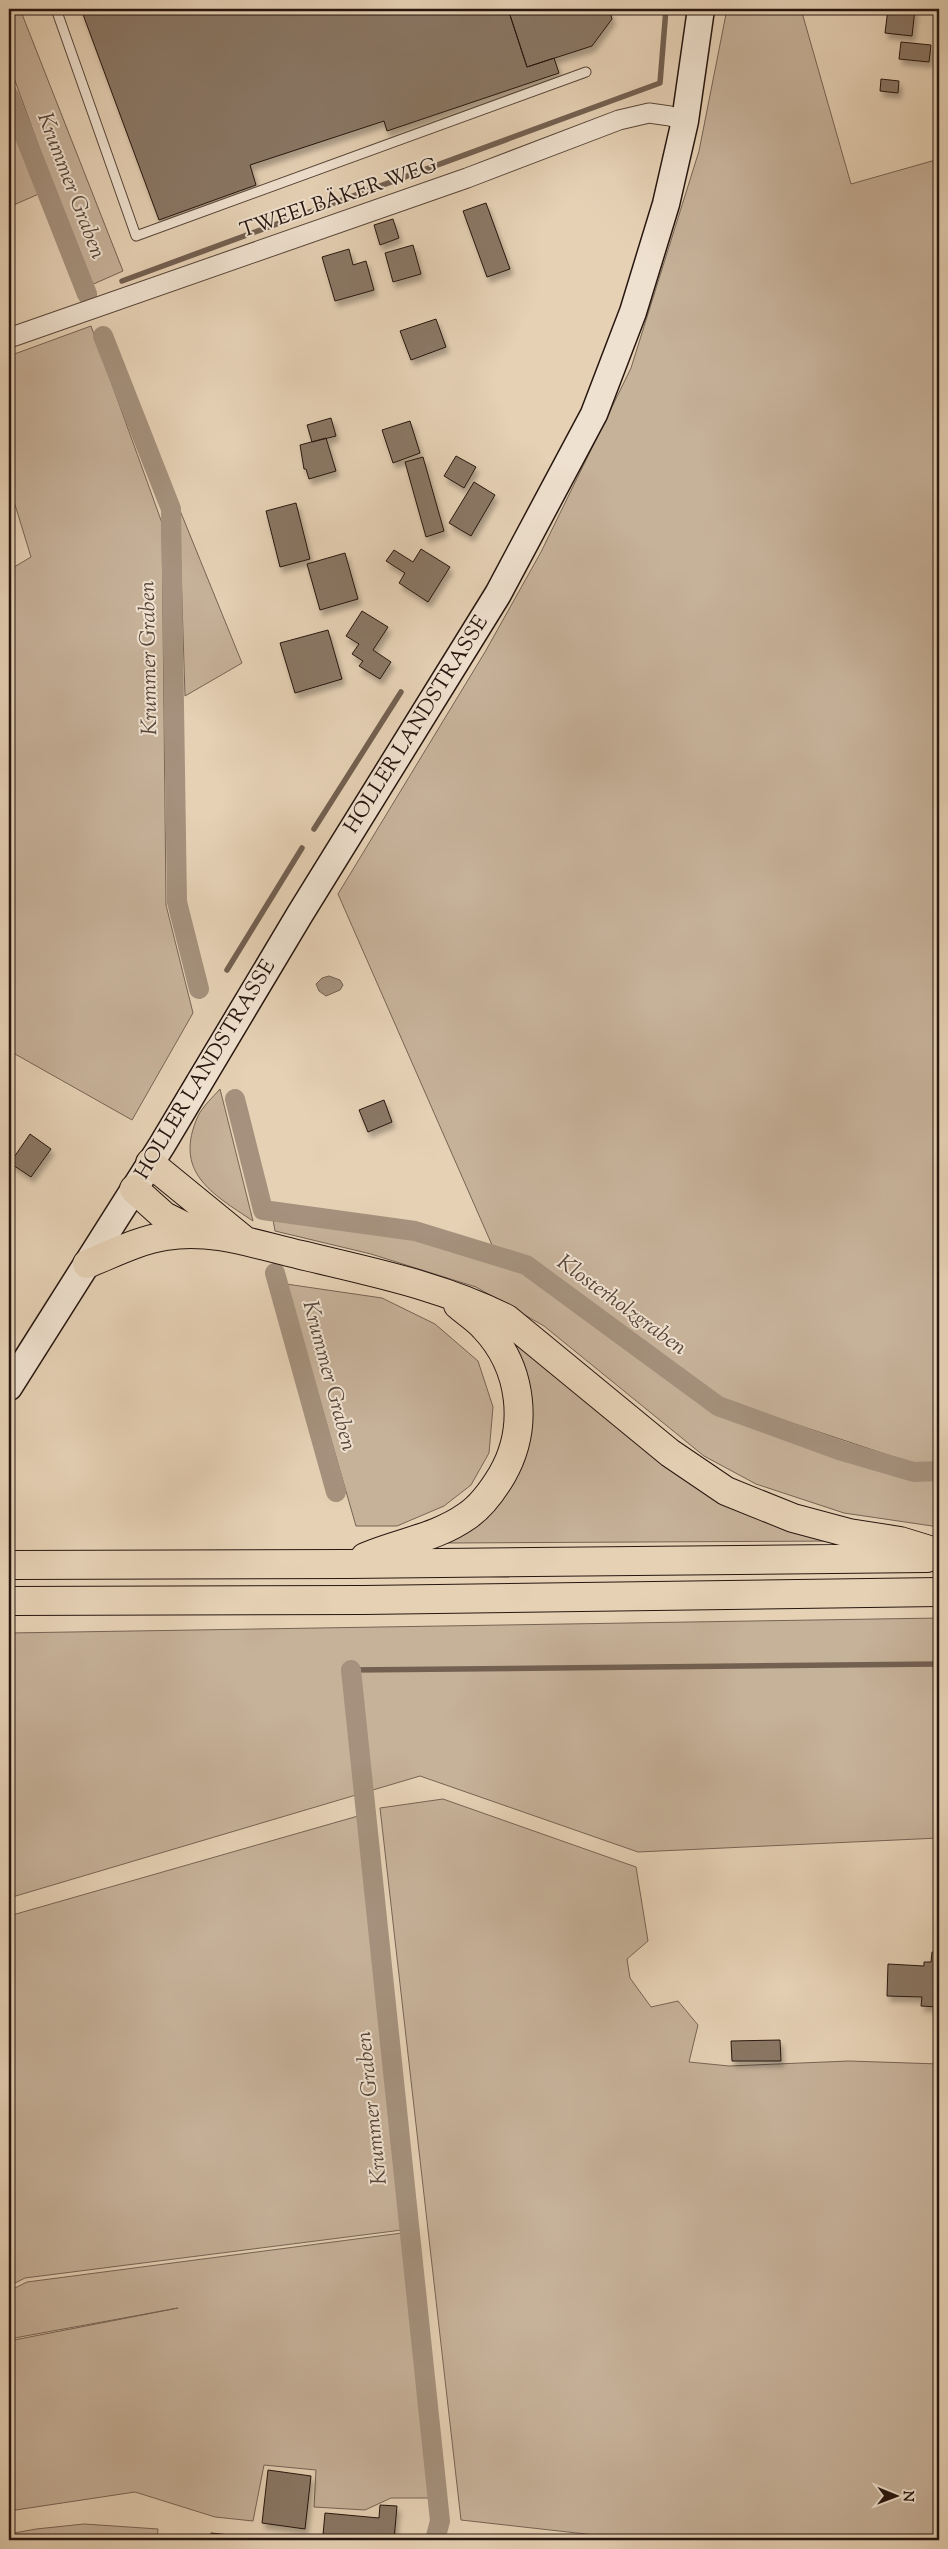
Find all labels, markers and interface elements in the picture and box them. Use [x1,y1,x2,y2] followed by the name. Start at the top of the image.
[27,108,113,264] water label: Krummer Graben
[237,151,441,247] street label: TWEELBÄKER WEG
[133,580,167,736] water label: Krummer Graben
[338,610,497,840] street label: HOLLER LANDSTRASSE
[128,954,284,1186] street label: HOLLER LANDSTRASSE
[549,1248,693,1365] water label: Klosterholzgraben
[293,1297,364,1455] water label: Krummer Graben
[349,2029,397,2187] water label: Krummer Graben
[870,2472,920,2522] north arrow
[897,2490,917,2502] text: N

